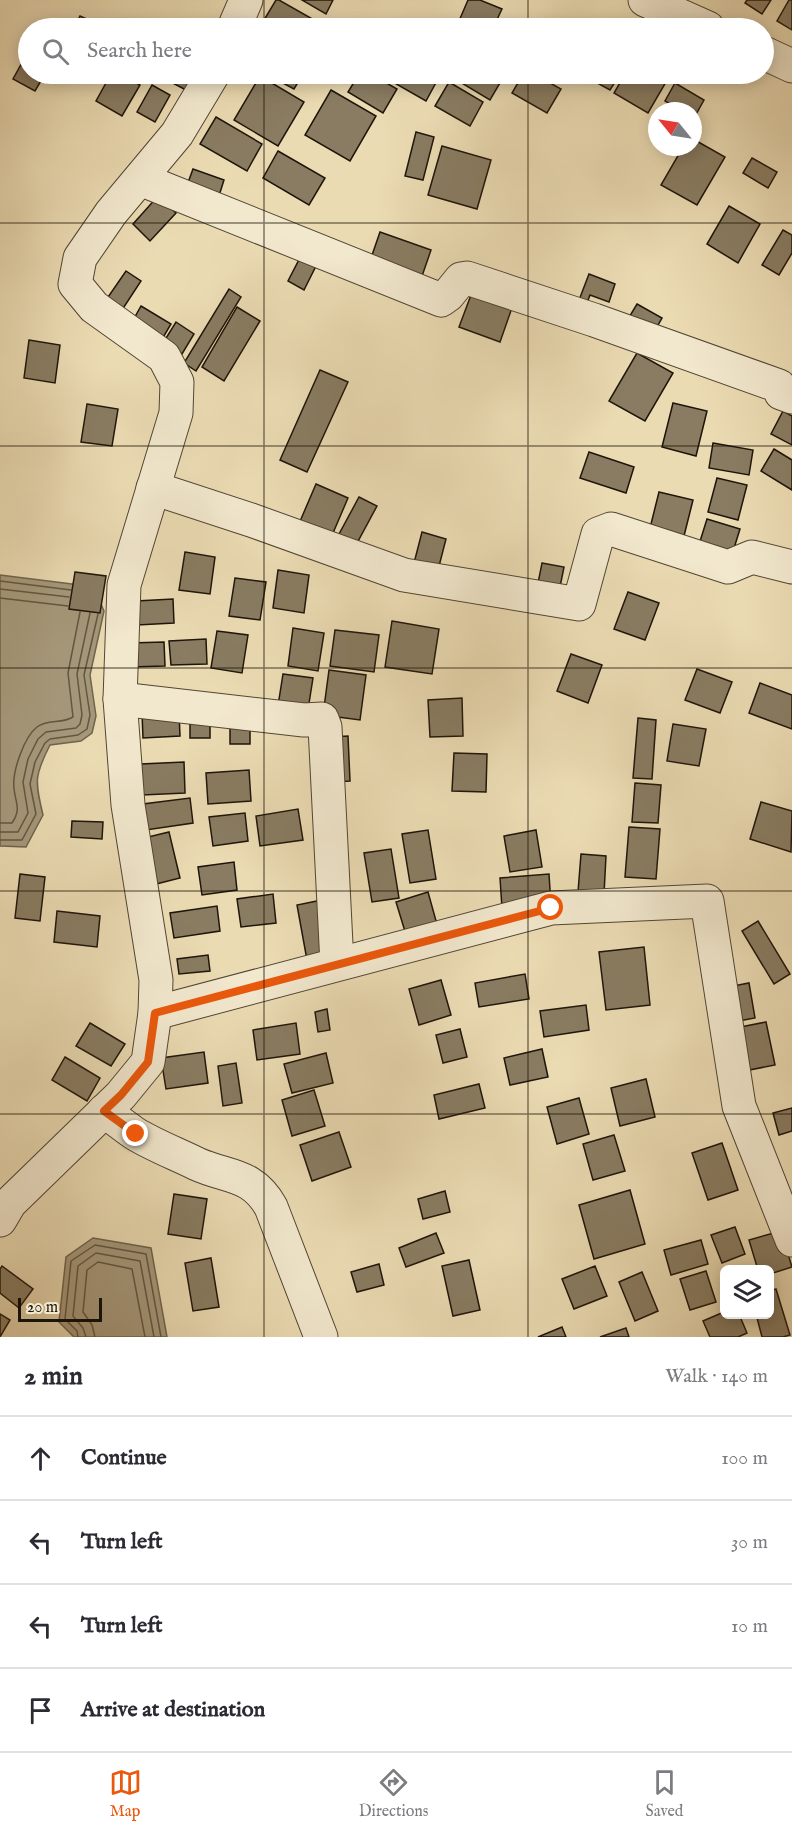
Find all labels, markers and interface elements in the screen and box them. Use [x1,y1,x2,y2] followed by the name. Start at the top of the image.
[18,18,774,84] search box
[39,35,72,68] icon: search
[87,37,192,65] text: Search here
[648,102,702,156] north arrow
[537,894,563,920] route start
[122,1120,148,1146] route end
[720,1265,774,1319] map controls
[720,1265,774,1319] button: layers
[18,1295,102,1322] scale bar
[27,1298,58,1318] text: 20 m
[24,1360,83,1393] text: 2 min
[665,1364,768,1389] text: Walk · 140 m
[24,1442,57,1475] icon: ahead
[81,1444,167,1472] text: Continue
[721,1446,768,1471] text: 100 m
[24,1526,57,1559] icon: left
[81,1528,163,1556] text: Turn left
[731,1530,768,1555] text: 30 m
[24,1610,57,1643] icon: left
[81,1612,163,1640] text: Turn left
[731,1614,768,1639] text: 10 m
[24,1694,57,1727] icon: arrive
[81,1696,265,1724] text: Arrive at destination
[109,1766,142,1822] tab: Map
[359,1766,428,1822] tab: Directions
[646,1766,683,1822] tab: Saved

